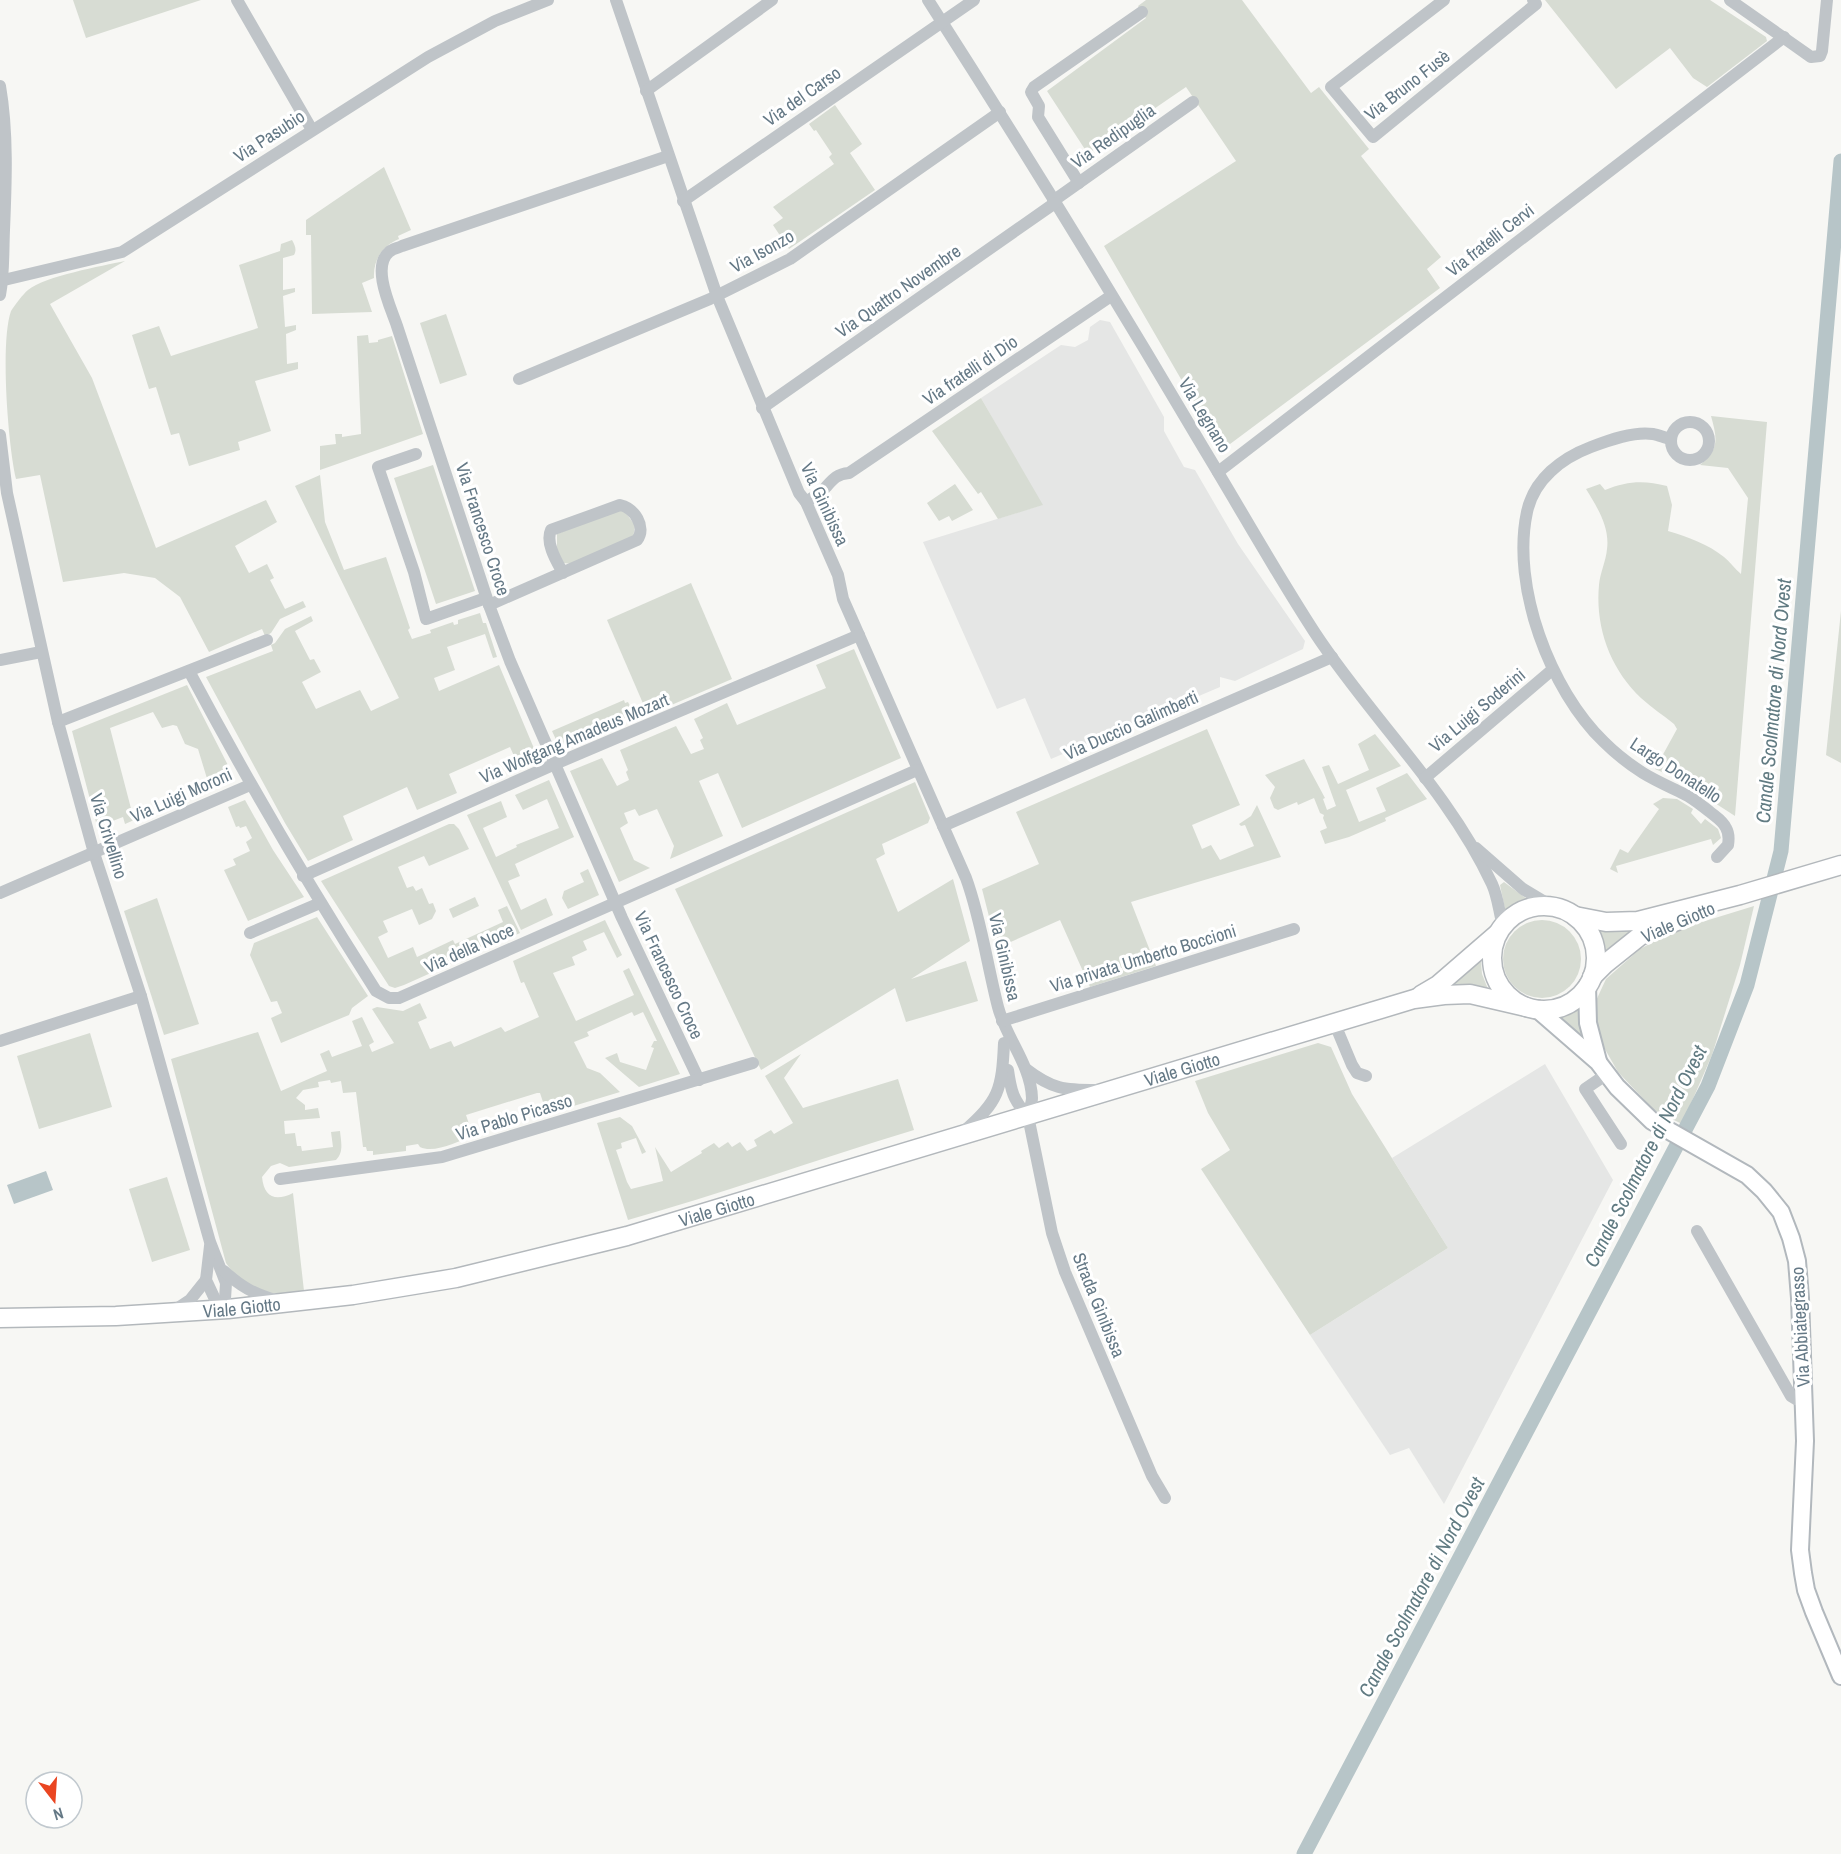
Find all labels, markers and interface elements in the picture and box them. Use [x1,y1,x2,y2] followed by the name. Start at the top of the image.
[1359,44,1455,126] street label: Via Bruno Fusè
[758,60,846,132] street label: Via del Carso
[1066,98,1160,174] street label: Via Redipuglia
[229,104,309,168] street label: Via Pasubio
[1441,198,1539,282] street label: Via fratelli Cervi
[726,223,798,279] street label: Via Isonzo
[830,238,966,344] street label: Via Quattro Novembre
[918,329,1022,411] street label: Via fratelli di Dio
[1173,373,1237,457] street label: Via Legnano
[795,458,855,550] street label: Via Ginibissa
[450,459,516,599] street label: Via Francesco Croce
[1749,577,1797,824] water label: Canale Scolmatore di Nord Ovest
[1423,662,1531,758] street label: Via Luigi Soderini
[1060,684,1202,766] street label: Via Duccio Galimberti
[476,687,672,789] street label: Via Wolfgang Amadeus Mozart
[1625,731,1727,809] street label: Largo Donatello
[126,761,236,829] street label: Via Luigi Moroni
[84,790,134,882] street label: Via Crivellino
[1637,895,1719,949] street label: Viale Giotto
[628,907,710,1043] street label: Via Francesco Croce
[983,911,1027,1003] street label: Via Ginibissa
[420,917,518,979] street label: Via della Noce
[1047,918,1239,998] street label: Via privata Umberto Boccioni
[1577,1040,1713,1271] water label: Canale Scolmatore di Nord Ovest
[1141,1046,1223,1092] street label: Viale Giotto
[453,1087,575,1147] street label: Via Pablo Picasso
[676,1186,757,1232] street label: Viale Giotto
[1067,1249,1131,1361] street label: Strada Ginibissa
[1784,1266,1816,1388] street label: Via Abbiategrasso
[202,1291,282,1323] street label: Viale Giotto
[1352,1472,1491,1702] water label: Canale Scolmatore di Nord Ovest
[24,1770,84,1830] north arrow
[51,1802,66,1826] text: N

